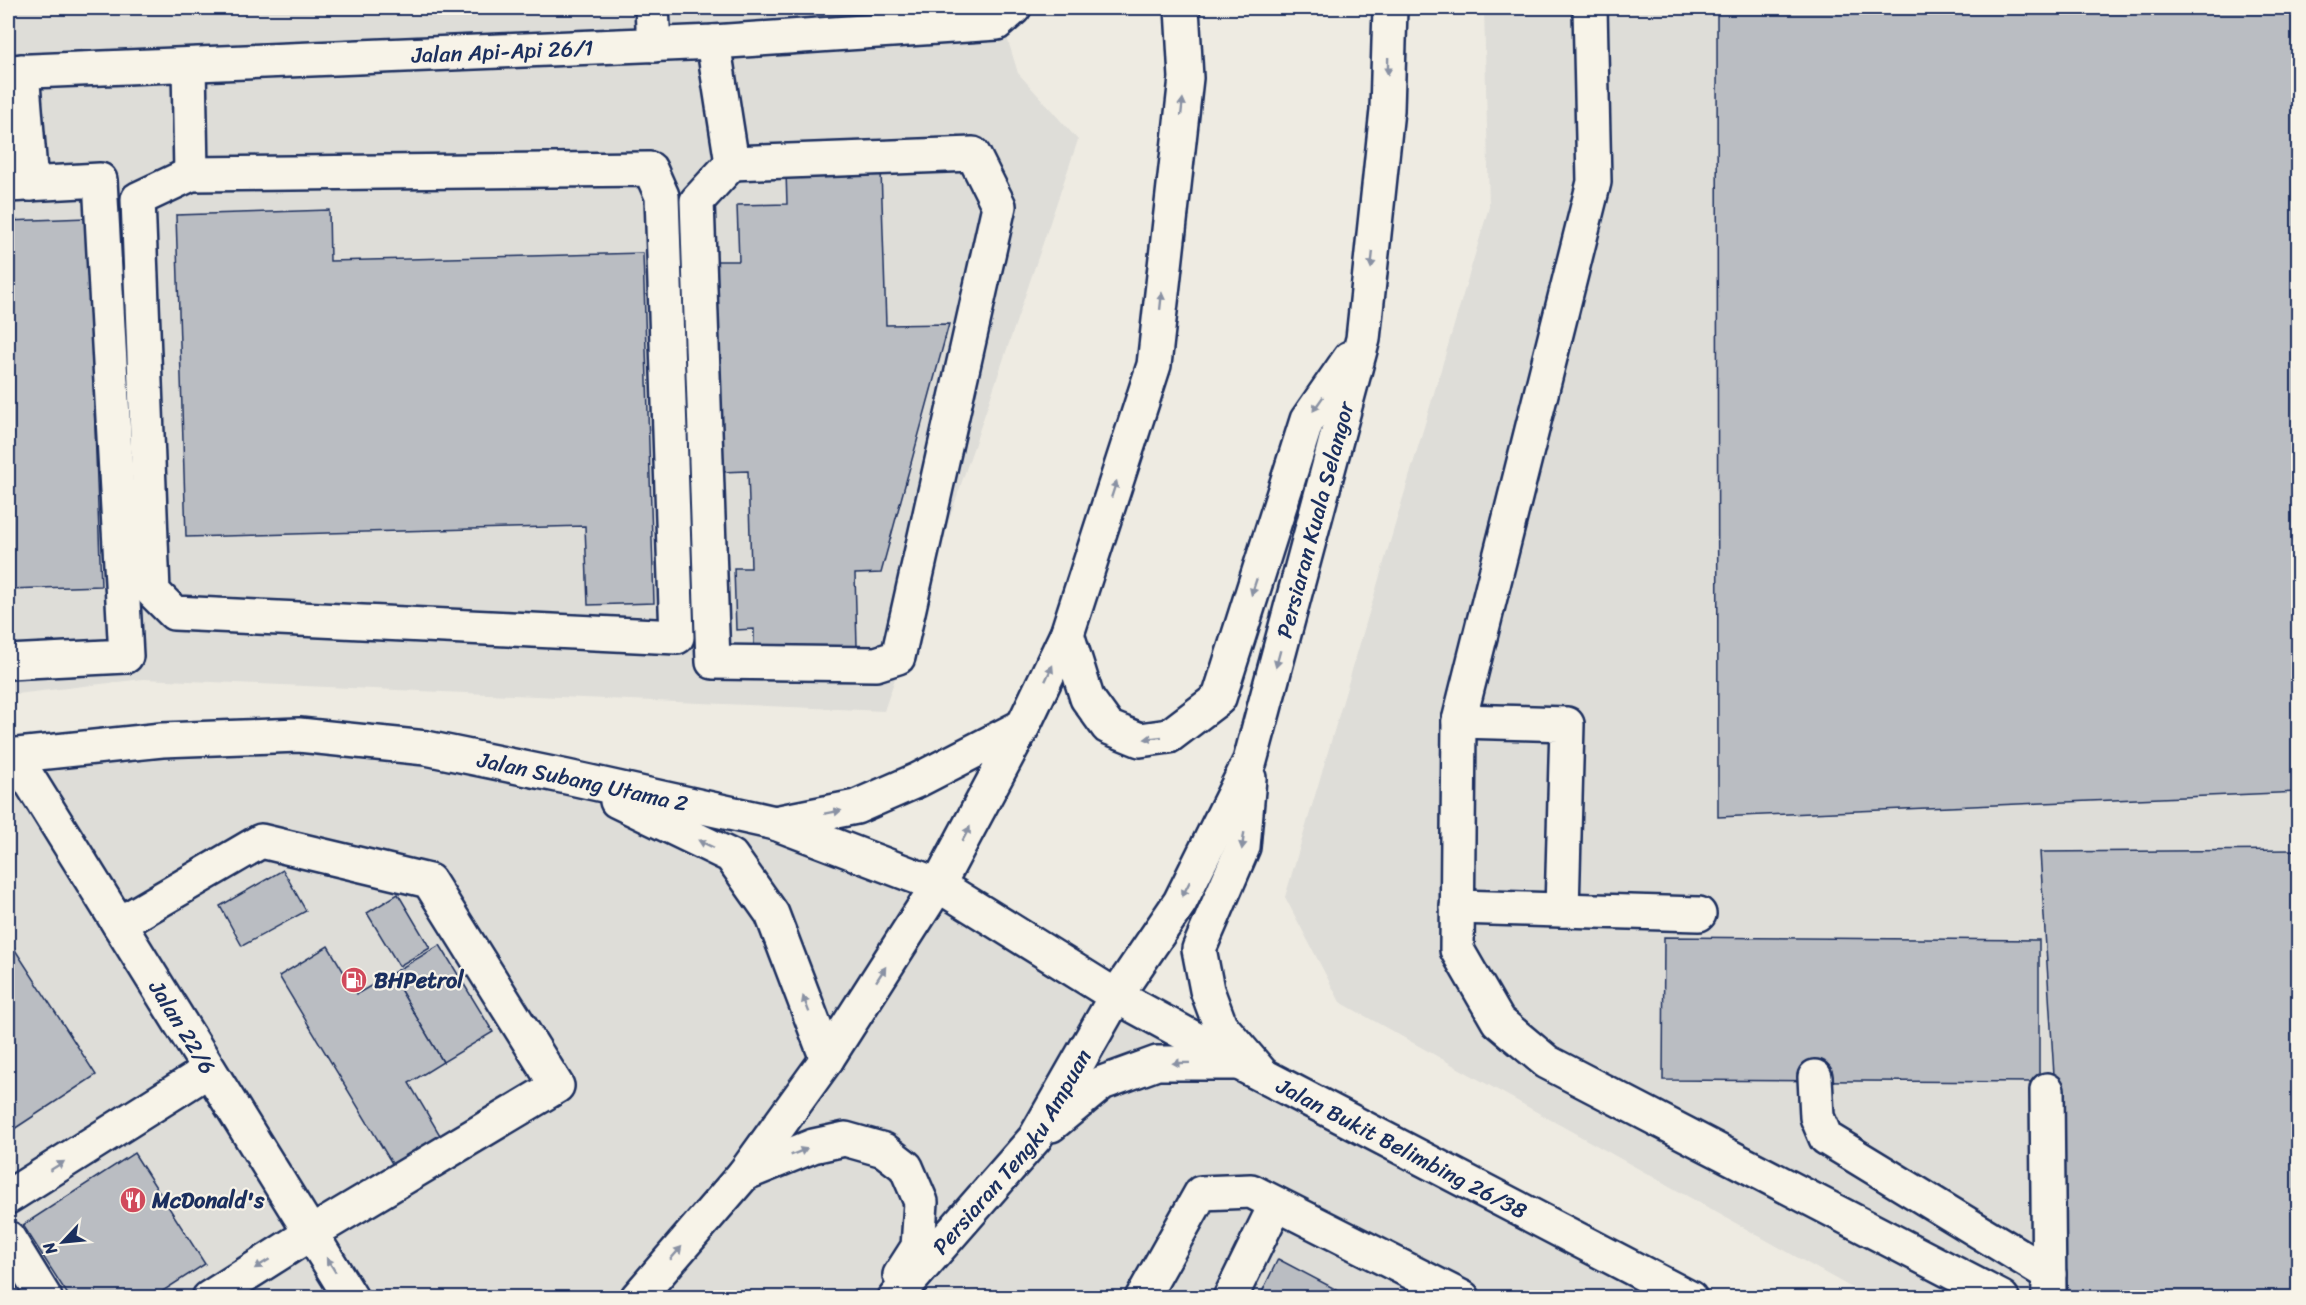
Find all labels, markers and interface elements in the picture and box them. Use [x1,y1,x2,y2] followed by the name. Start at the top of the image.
[410,28,594,75] street label: Jalan Api-Api 26/1
[1384,56,1393,75] one-way arrow
[1178,98,1187,117] one-way arrow
[1367,251,1377,270] one-way arrow
[1156,292,1166,311] one-way arrow
[1265,396,1366,643] street label: Persiaran Kuala Selangor
[1312,396,1324,412] one-way arrow
[1110,480,1119,498] one-way arrow
[1249,578,1258,596] one-way arrow
[1272,650,1282,668] one-way arrow
[1044,664,1053,681] one-way arrow
[1143,733,1162,743] one-way arrow
[473,740,692,823] street label: Jalan Subang Utama 2
[824,807,843,816] one-way arrow
[961,825,971,842] one-way arrow
[1238,831,1247,850] one-way arrow
[697,840,714,849] one-way arrow
[1182,880,1192,898] one-way arrow
[374,961,464,1000] place label: BHPetrol
[339,965,369,995] fuel station icon: BHPetrol
[876,966,887,982] one-way arrow
[138,971,227,1082] street label: Jalan 22/6
[801,995,811,1013] one-way arrow
[922,1041,1102,1264] street label: Persiaran Tengku Ampuan
[1171,1058,1190,1068] one-way arrow
[1269,1066,1534,1230] street label: Jalan Bukit Belimbing 26/38
[790,1147,808,1157] one-way arrow
[49,1160,65,1171] one-way arrow
[151,1181,265,1220] place label: McDonald's
[118,1185,148,1215] restaurant icon: McDonald's
[33,1212,93,1272] north arrow
[34,1236,66,1261] text: N
[669,1246,682,1261] one-way arrow
[326,1257,337,1273] one-way arrow
[254,1259,270,1270] one-way arrow

